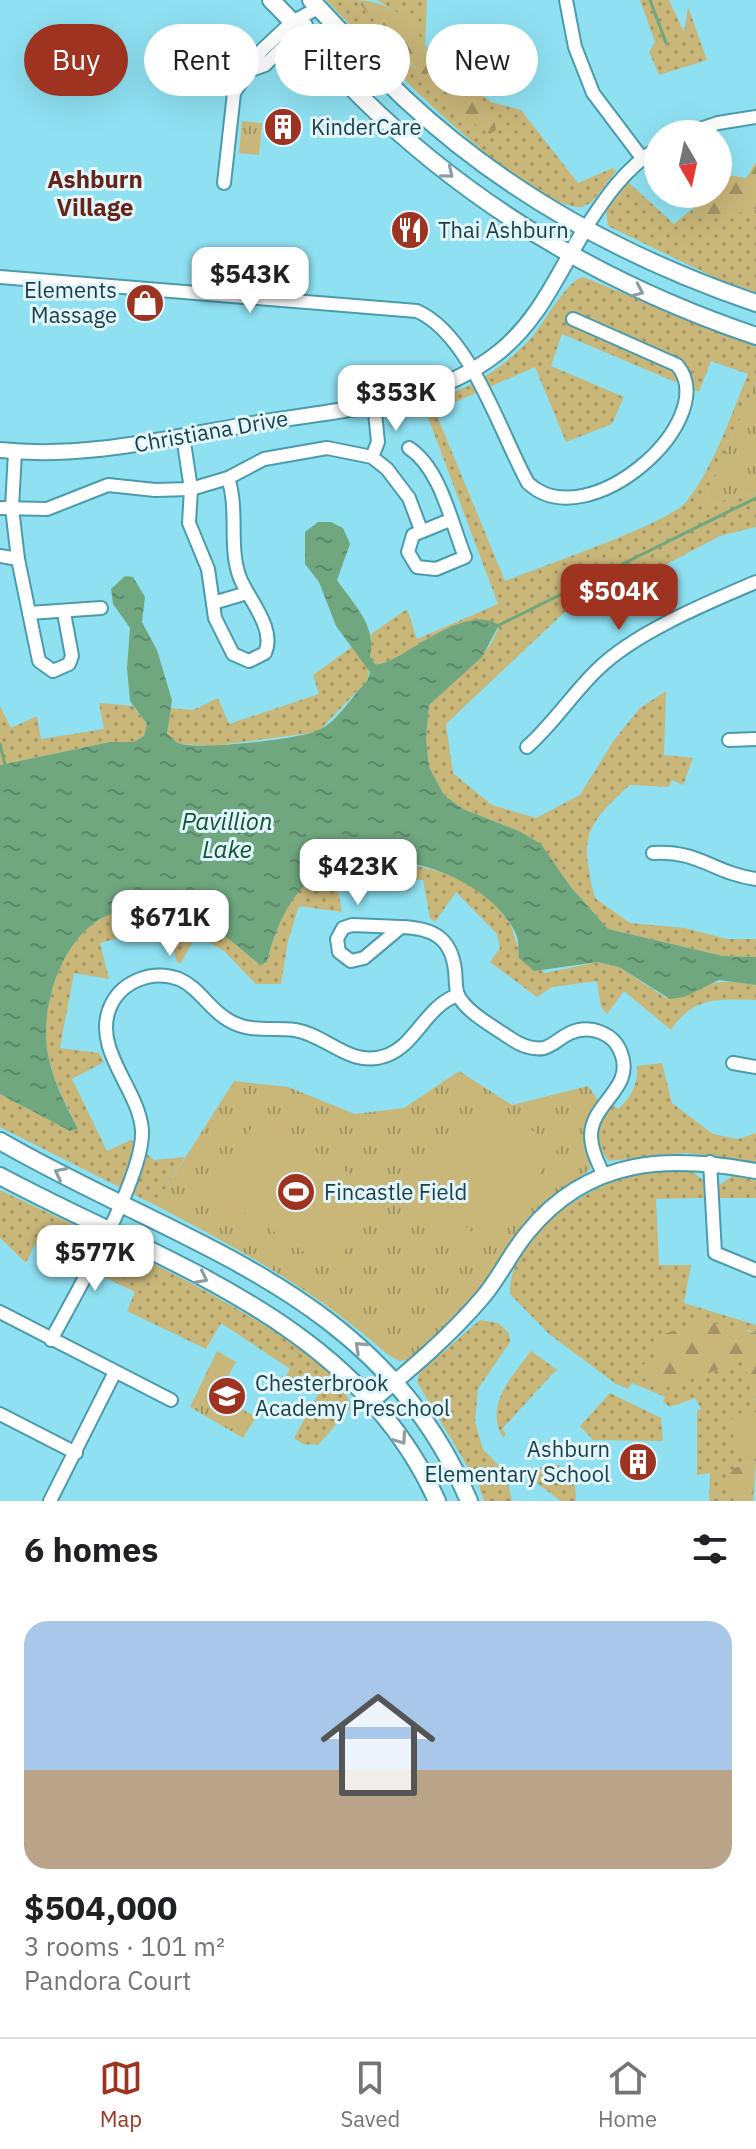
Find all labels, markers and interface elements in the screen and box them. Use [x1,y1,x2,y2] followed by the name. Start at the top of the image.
[24,24,128,96] chip: Buy
[144,24,259,96] chip: Rent
[275,24,410,96] chip: Filters
[426,24,538,96] chip: New
[262,106,304,148] building icon: KinderCare
[311,112,422,141] place label: KinderCare
[644,120,732,208] north arrow
[644,120,732,208] map controls
[47,163,143,223] district label: Ashburn Village
[439,163,454,178] one-way arrow
[389,209,431,251] restaurant icon: Thai Ashburn
[438,215,569,244] place label: Thai Ashburn
[194,247,306,315] pin: $543K
[210,256,290,290] text: $543K
[24,275,117,329] place label: Elements Massage
[630,281,644,297] one-way arrow
[124,282,166,324] shop icon: Elements Massage
[340,365,452,433] pin: $353K
[356,374,436,408] text: $353K
[132,403,290,458] street label: Christiana Drive
[563,564,675,632] pin: $504K
[579,573,659,607] text: $504K
[181,805,273,865] water label: Pavillion Lake
[302,839,414,907] pin: $423K
[318,848,398,882] text: $423K
[114,890,226,958] pin: $671K
[130,899,210,933] text: $671K
[53,1167,68,1183] one-way arrow
[275,1171,317,1213] sports icon: Fincastle Field
[324,1177,467,1206] place label: Fincastle Field
[39,1225,151,1293] pin: $577K
[55,1234,135,1268] text: $577K
[193,1269,208,1284] one-way arrow
[355,1342,370,1356] one-way arrow
[255,1368,450,1422] place label: Chesterbrook Academy Preschool
[206,1375,248,1417] school or university icon: Chesterbrook Academy Preschool
[391,1431,406,1445] one-way arrow
[424,1434,610,1488] place label: Ashburn Elementary School
[617,1441,659,1483] building icon: Ashburn Elementary School
[24,1527,159,1571] text: 6 homes
[688,1527,732,1571] icon: filters
[306,1673,450,1817] icon: home
[24,1885,177,1929] text: $504,000
[24,1929,225,1963] text: 3 rooms · 101 m²
[24,1963,192,1997] text: Pandora Court
[99,2056,143,2133] tab: Map
[340,2056,400,2133] tab: Saved
[598,2056,657,2133] tab: Home

